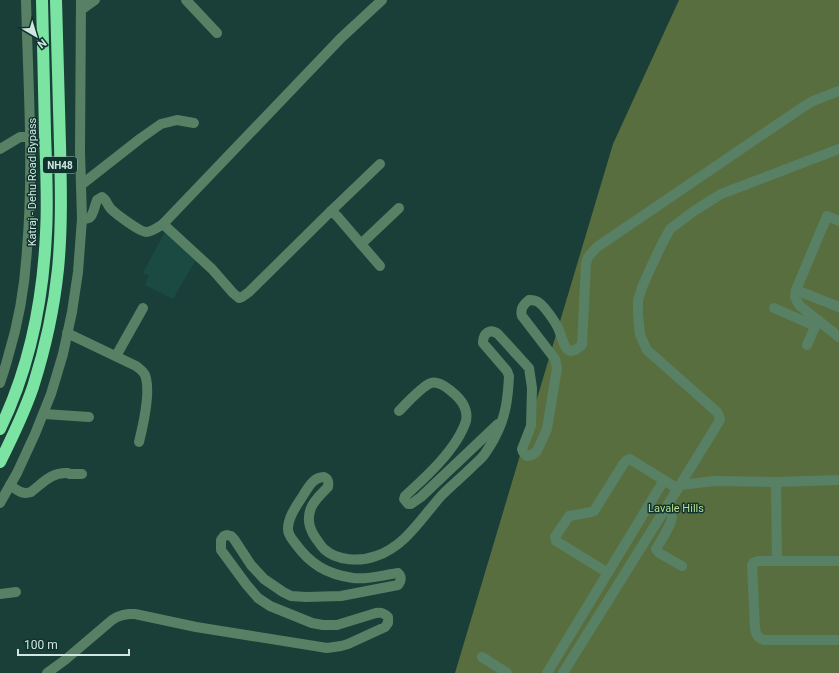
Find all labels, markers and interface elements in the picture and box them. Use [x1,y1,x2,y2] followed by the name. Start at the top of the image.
[16,16,56,56] north arrow
[35,36,49,51] text: N
[26,117,39,246] street label: Katraj - Dehu Road Bypass
[43,157,77,173] road number: NH48
[648,502,704,515] park label: Lavale Hills
[18,631,129,657] scale bar
[24,638,58,652] text: 100 m

